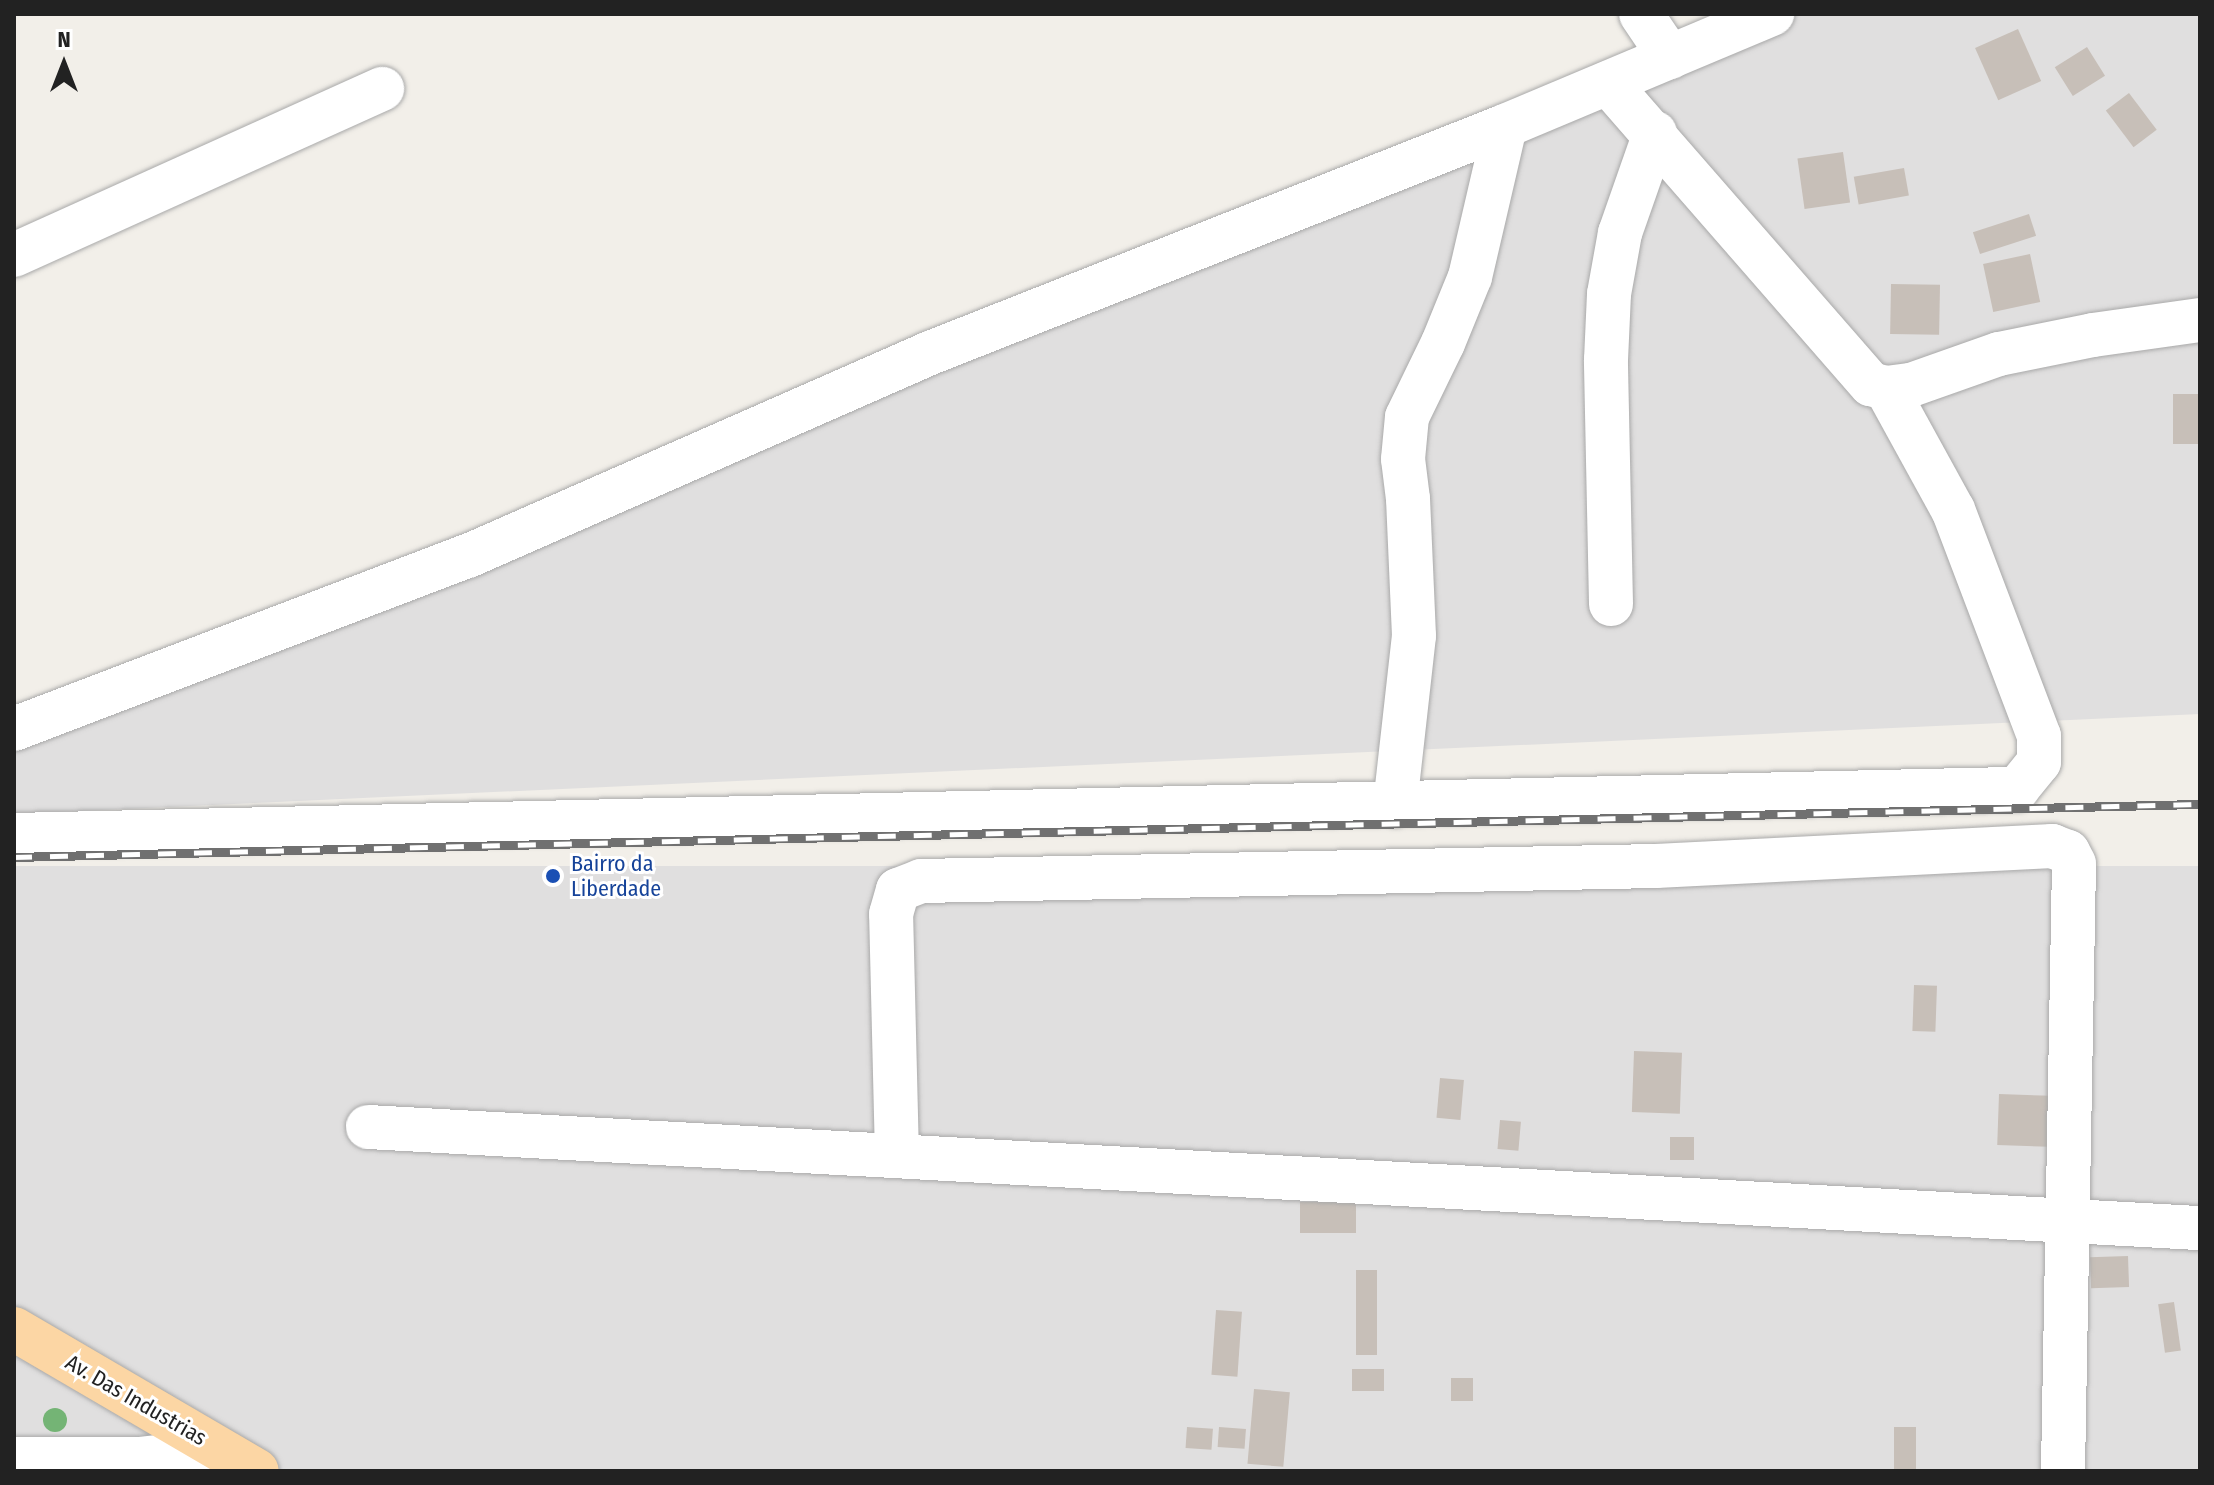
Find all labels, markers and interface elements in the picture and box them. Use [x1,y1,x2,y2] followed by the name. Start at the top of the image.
[24,24,104,104] north arrow
[57,26,71,53] text: N
[571,850,661,902] place label: Bairro da Liberdade
[542,865,564,887] marker: Bairro da Liberdade
[61,1349,211,1451] street label: Av. Das Industrias

